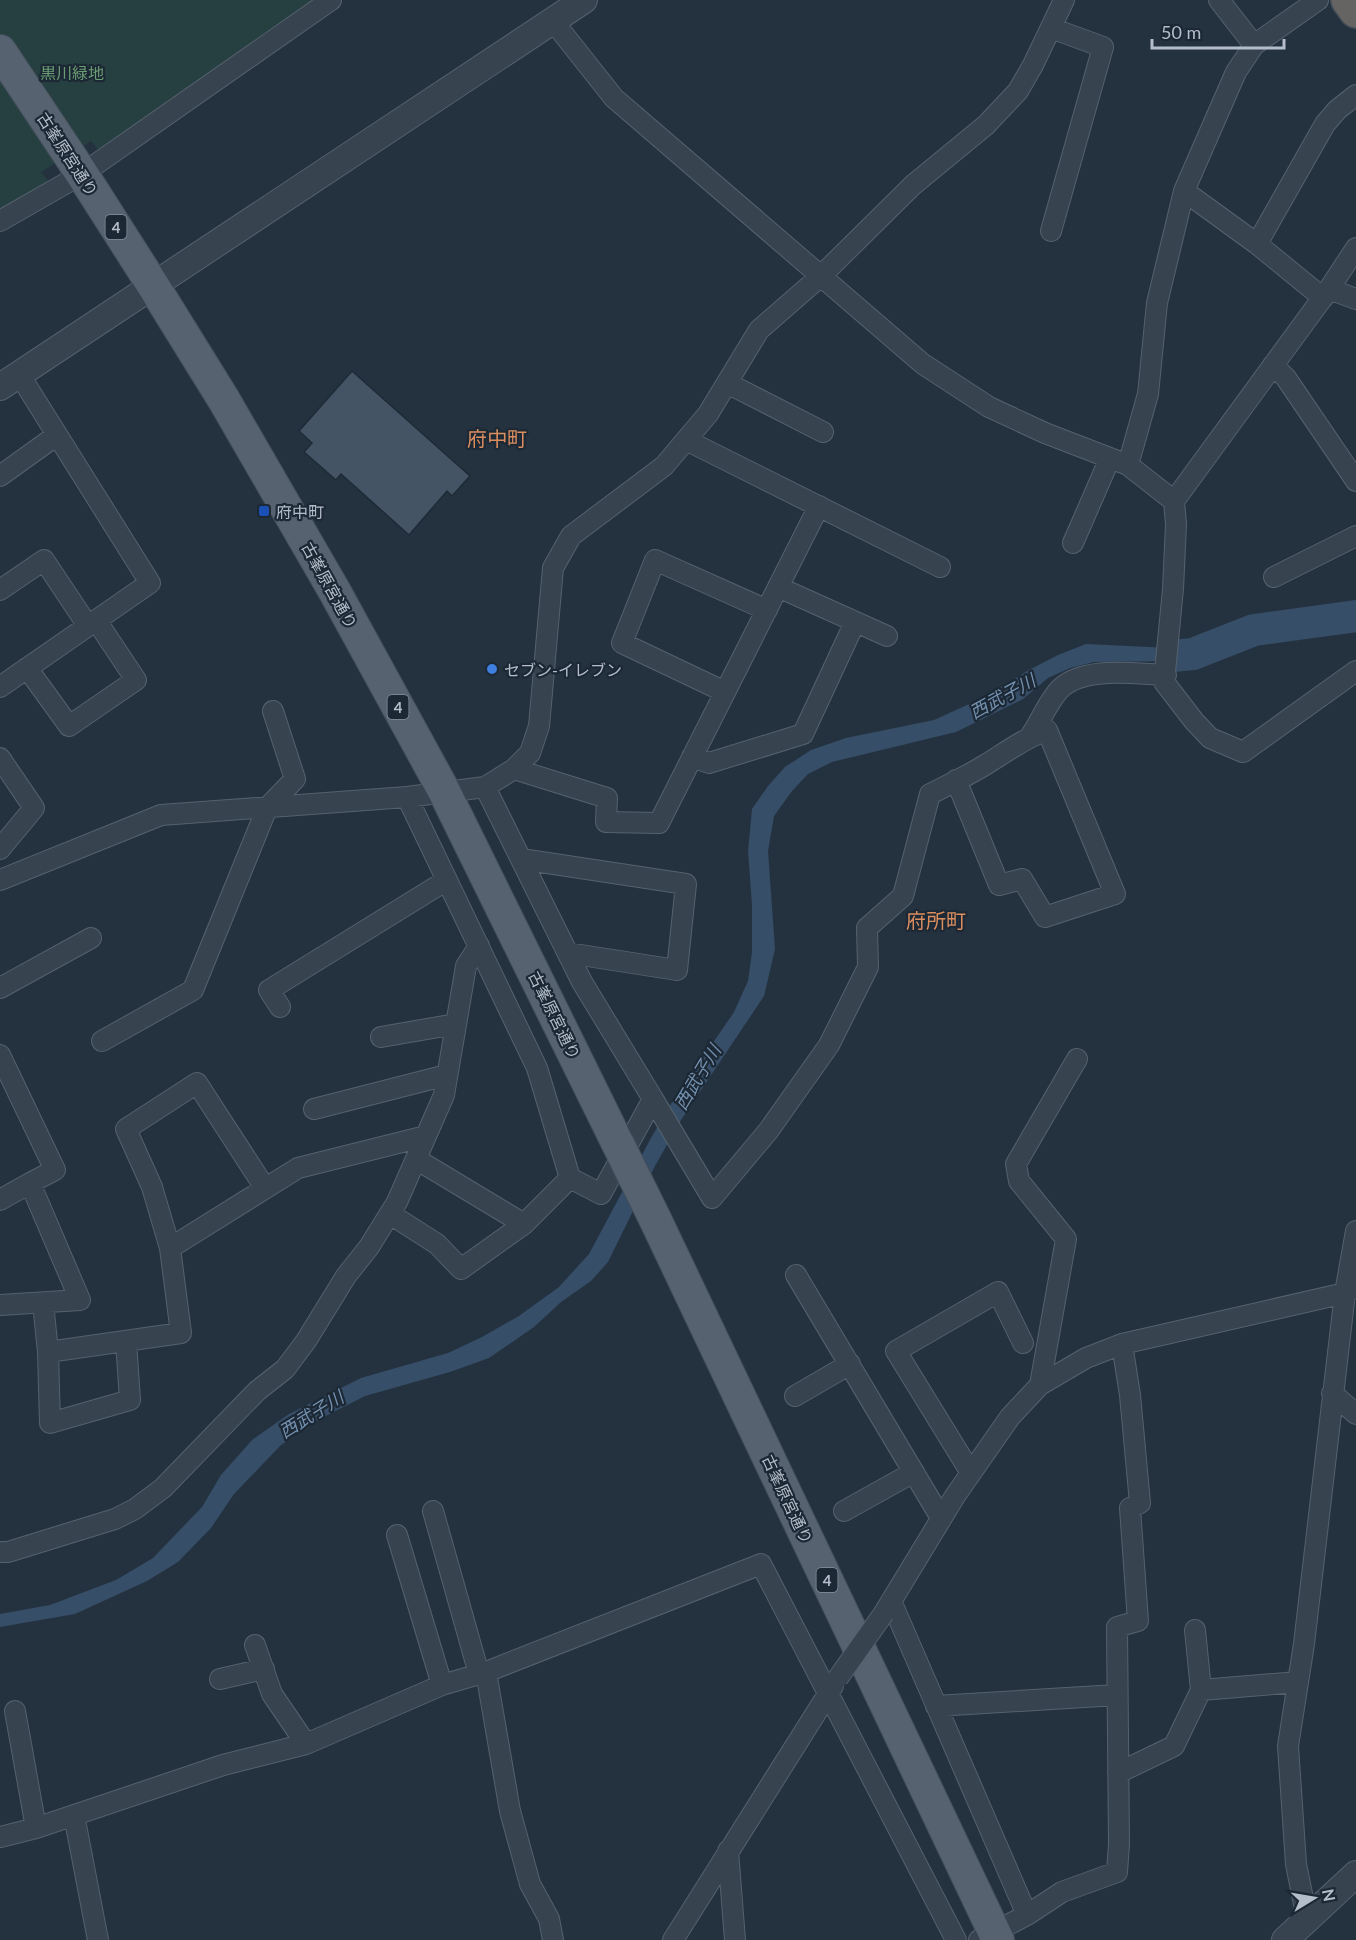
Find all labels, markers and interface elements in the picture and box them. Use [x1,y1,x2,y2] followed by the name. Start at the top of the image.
[1152,12,1284,50] scale bar
[1161,21,1201,43] text: 50 m
[40,63,104,82] park label: 黒川緑地
[34,109,102,199] street label: 古峯原宮通り
[106,215,126,239] road number: 4
[467,426,527,450] district label: 府中町
[276,502,324,521] place label: 府中町
[257,504,271,518] marker: 府中町
[298,538,362,632] street label: 古峯原宮通り
[504,660,622,679] place label: セブン-イレブン
[485,662,499,676] marker: セブン-イレブン
[965,668,1041,723] water label: 西武子川
[388,695,408,719] road number: 4
[906,908,966,932] district label: 府所町
[525,968,585,1062] street label: 古峯原宮通り
[669,1039,726,1114] water label: 西武子川
[275,1385,349,1442] water label: 西武子川
[759,1451,817,1547] street label: 古峯原宮通り
[816,1568,838,1592] road number: 4
[1284,1868,1344,1928] north arrow
[1319,1887,1340,1903] text: N

